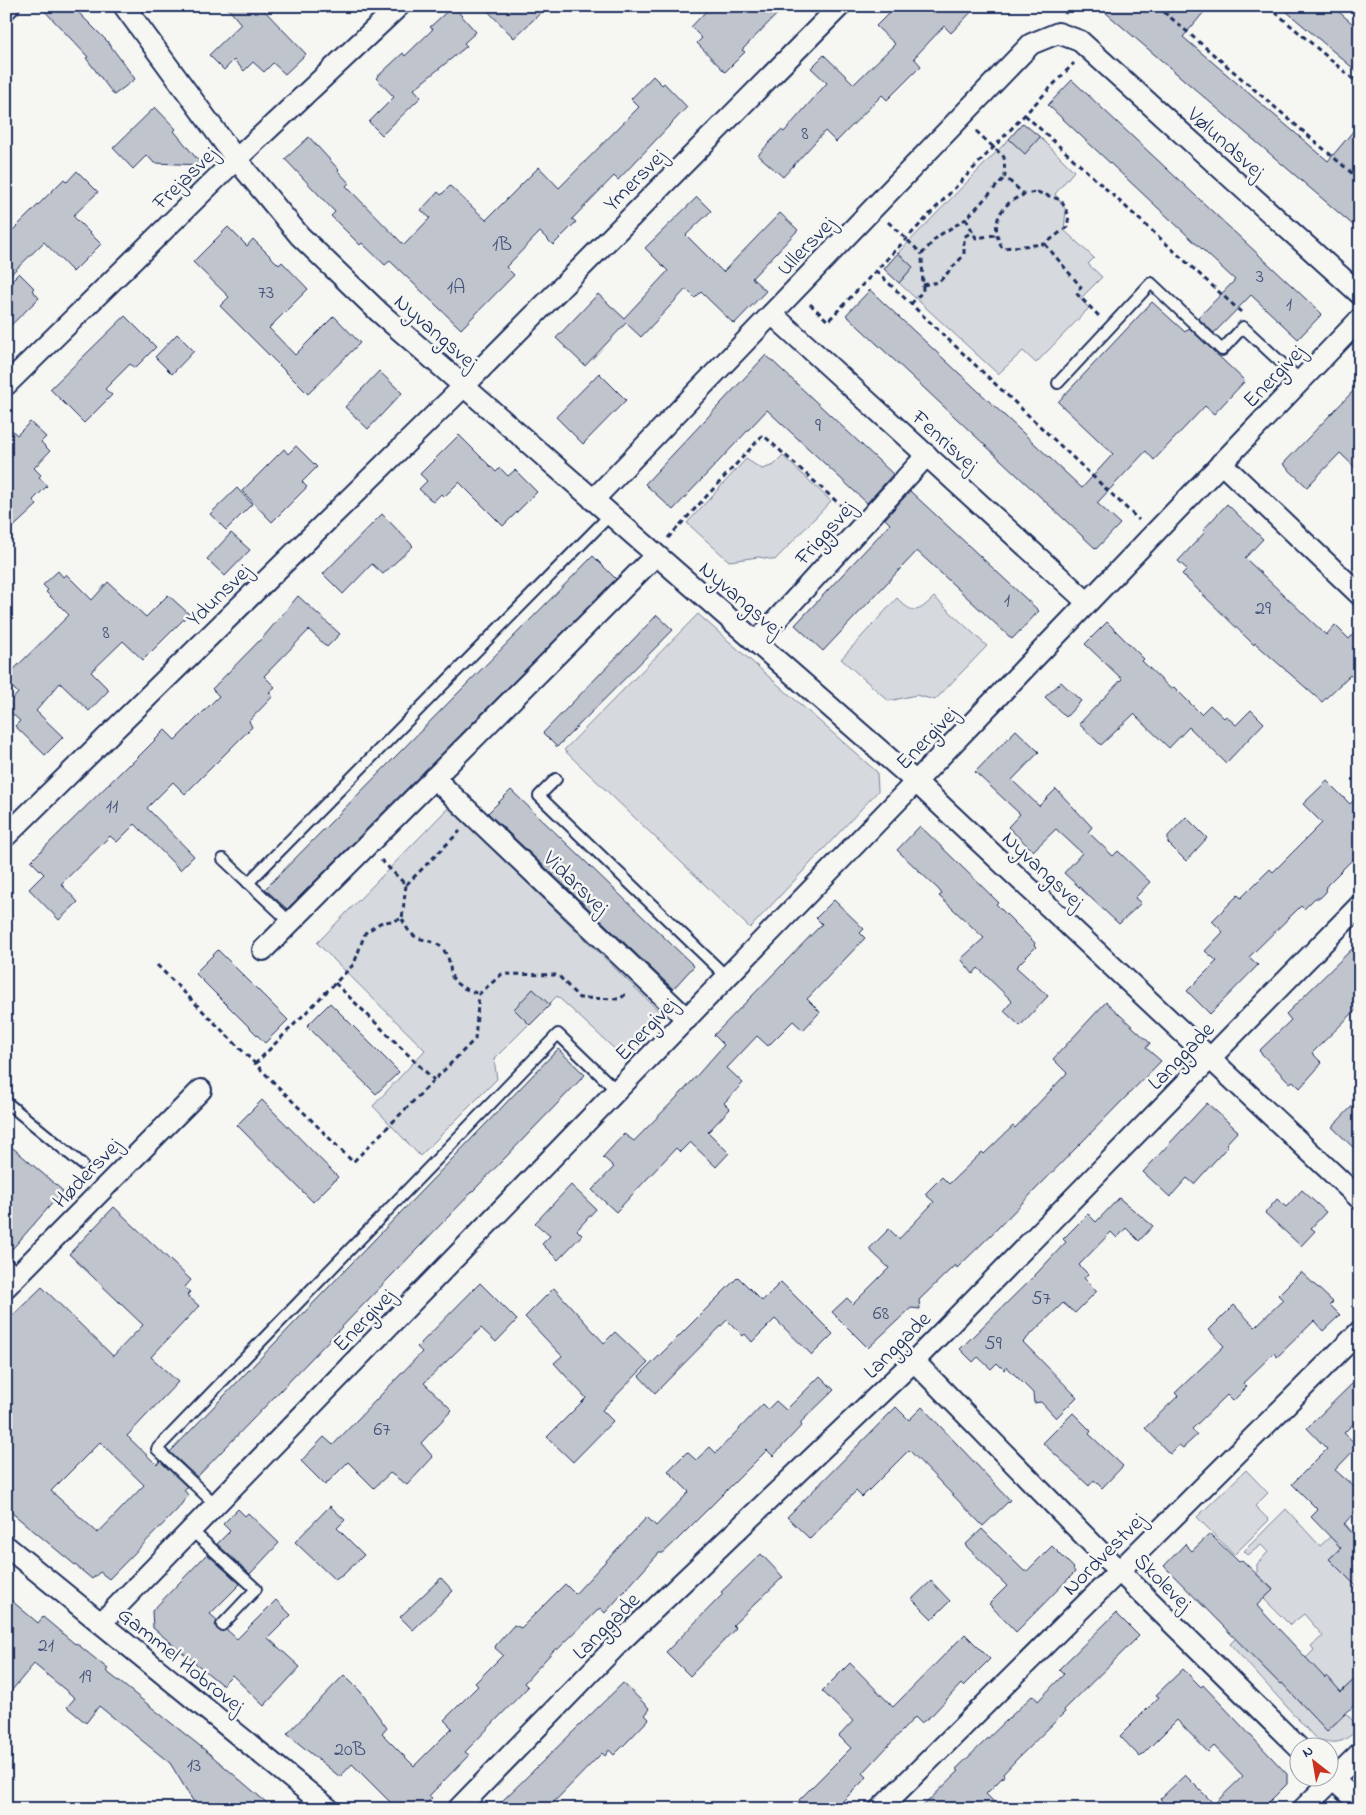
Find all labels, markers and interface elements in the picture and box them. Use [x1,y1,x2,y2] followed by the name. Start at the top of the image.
[1178,100,1271,188] street label: Vølundsvej
[801,120,809,149] house number: 8
[145,139,226,219] street label: Frejasvej
[597,142,675,220] street label: Ymersvej
[770,209,844,284] street label: Ullersvej
[492,231,512,260] house number: 1B
[1256,263,1264,292] house number: 3
[447,274,465,303] house number: 1A
[258,279,274,308] house number: 73
[385,287,485,380] street label: Nyvangsvej
[1286,291,1292,320] house number: 1
[1237,337,1315,417] street label: Energivej
[903,403,985,481] street label: Fenrisvej
[815,412,821,441] house number: 9
[788,494,865,575] street label: Friggsvej
[690,554,790,647] street label: Nyvangsvej
[180,557,260,635] street label: Ydunsvej
[1004,587,1010,616] house number: 1
[1255,595,1271,624] house number: 29
[102,619,110,648] house number: 8
[890,699,968,779] street label: Energivej
[106,793,118,822] house number: 11
[993,824,1091,919] street label: Nyvangsvej
[534,844,616,924] street label: Vidarsvej
[609,990,687,1070] street label: Energivej
[1141,1015,1224,1099] street label: Langgade
[46,1131,131,1217] street label: Hødersvej
[327,1281,405,1361] street label: Energivej
[1031,1285,1051,1314] house number: 57
[873,1300,889,1329] house number: 68
[857,1305,940,1388] street label: Langgade
[984,1330,1002,1359] house number: 59
[373,1416,391,1445] house number: 67
[1056,1506,1155,1604] street label: Nordvestvej
[1125,1547,1199,1620] street label: Skolevej
[566,1586,649,1669] street label: Langgade
[110,1600,251,1723] street label: Gammel Hobrovej
[38,1632,54,1661] house number: 21
[79,1663,91,1692] house number: 19
[334,1736,366,1765] house number: 20B
[1288,1738,1338,1788] north arrow
[1299,1741,1318,1764] text: N
[187,1752,201,1781] house number: 13

